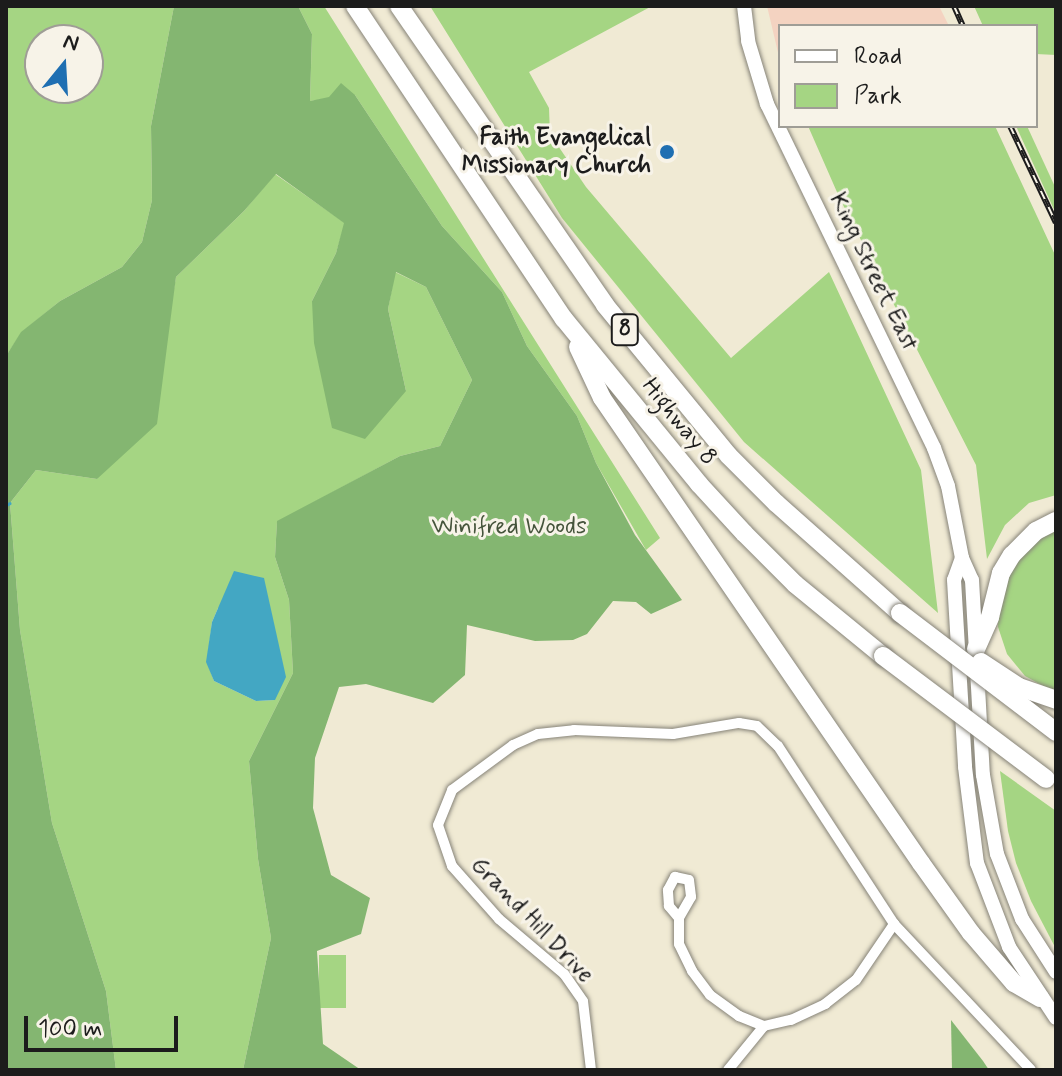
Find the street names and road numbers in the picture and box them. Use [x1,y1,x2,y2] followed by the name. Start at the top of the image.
[822,189,924,355] street label: King Street East
[609,312,641,348] road number: 8
[635,373,723,471] street label: Highway 8
[464,851,600,989] street label: Grand Hill Drive

